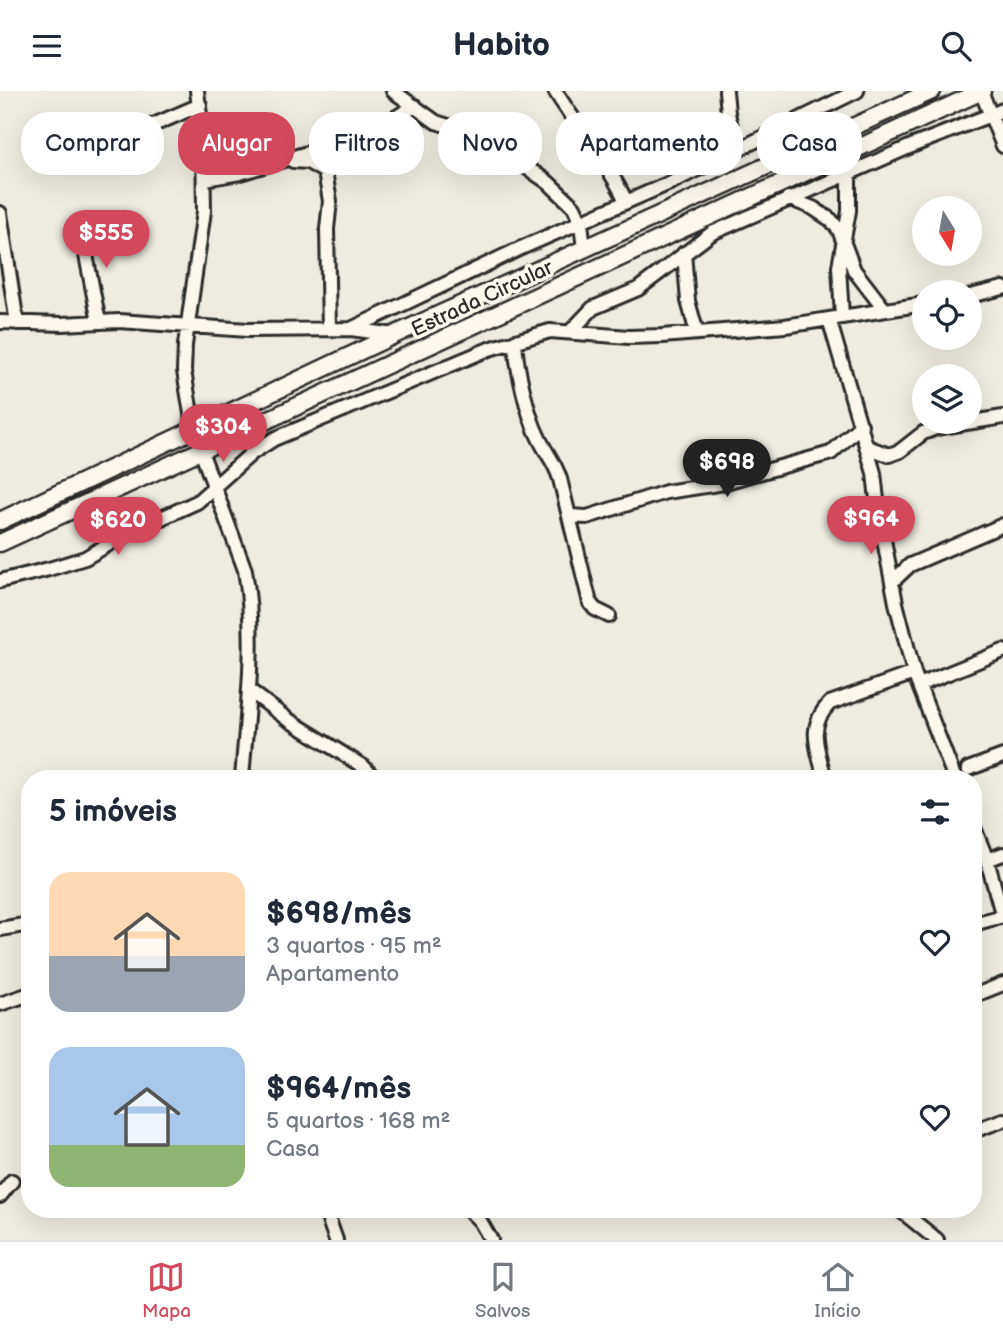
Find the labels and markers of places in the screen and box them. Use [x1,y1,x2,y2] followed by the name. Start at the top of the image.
[65,211,147,270] pin: $555
[182,405,264,464] pin: $304
[686,439,768,499] pin: $698
[77,497,159,557] pin: $620
[830,497,912,556] pin: $964

